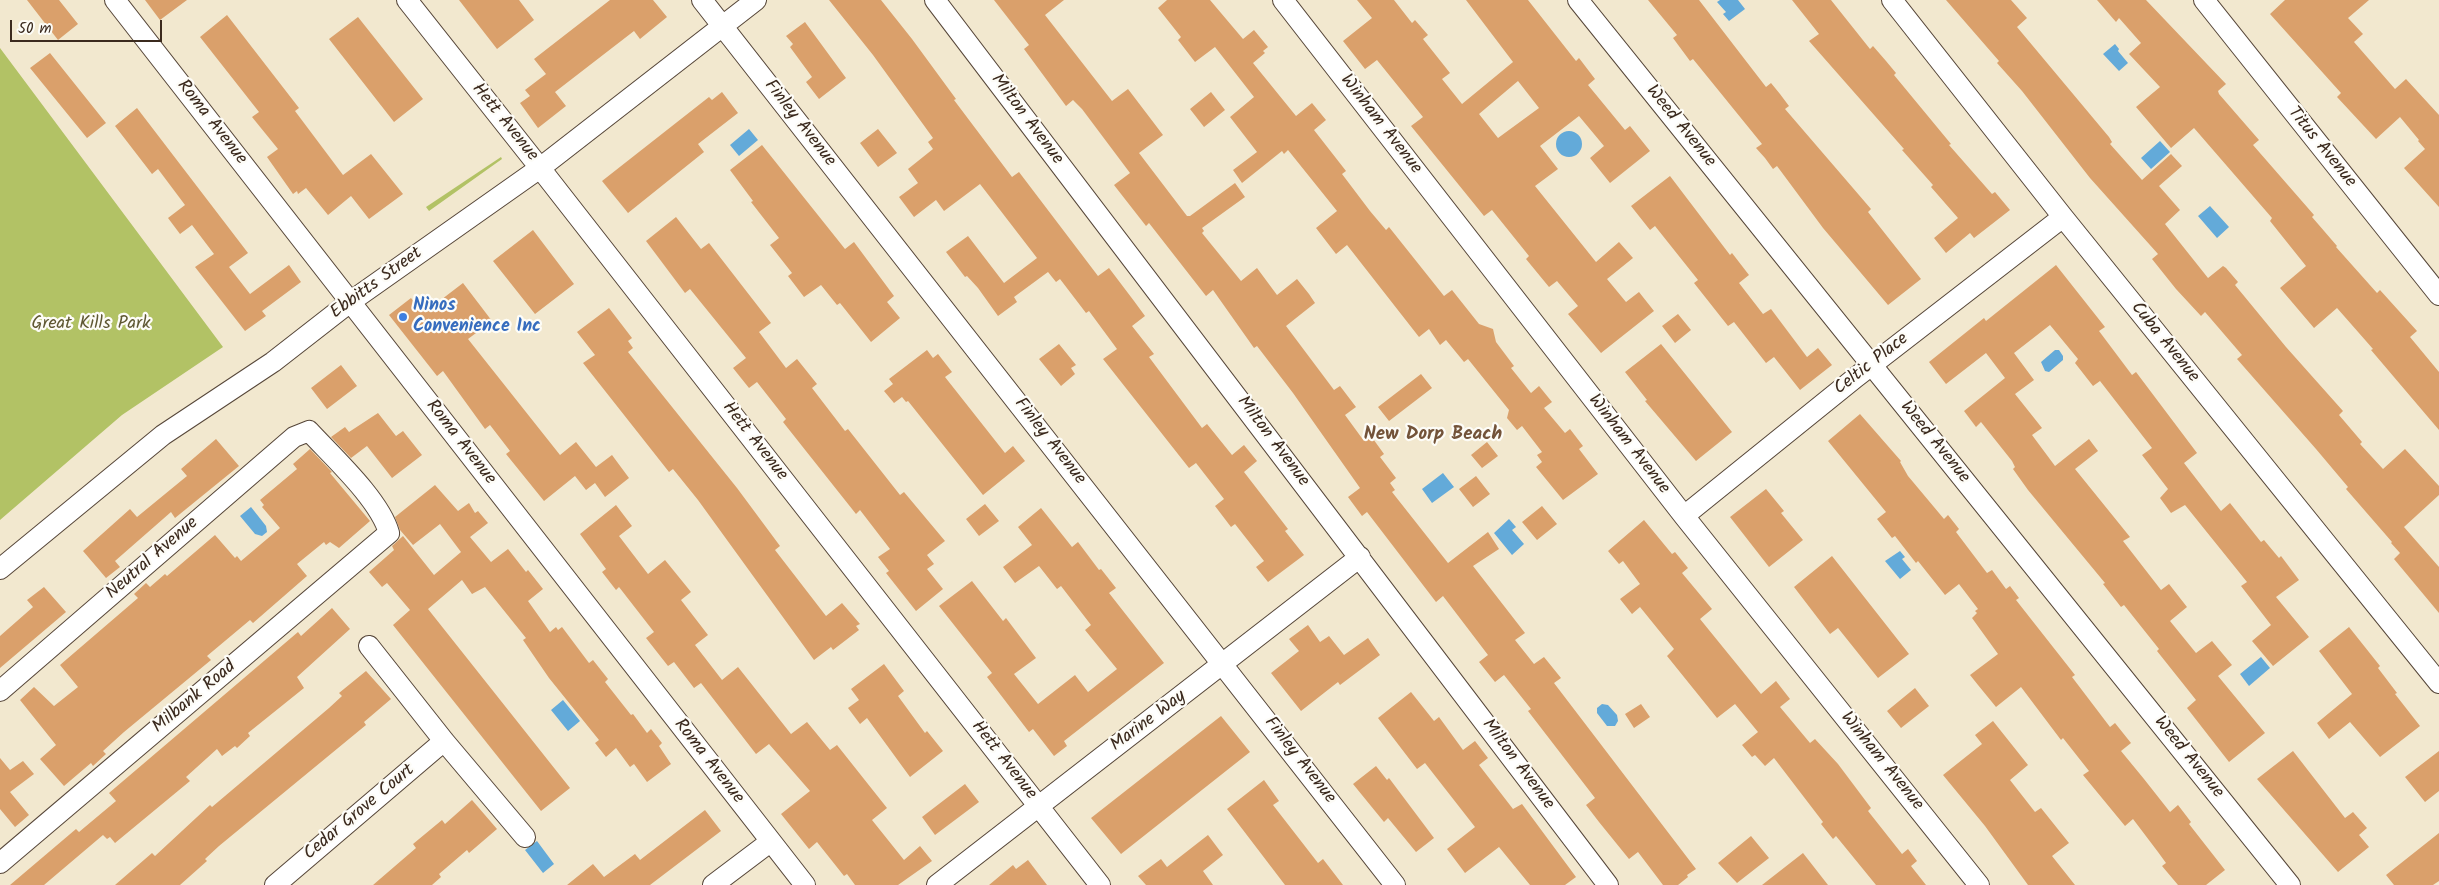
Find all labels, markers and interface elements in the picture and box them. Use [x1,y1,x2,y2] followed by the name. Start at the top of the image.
[12,10,165,42] scale bar
[18,17,52,41] text: 50 m
[985,70,1067,170] street label: Milton Avenue
[1334,71,1426,179] street label: Winham Avenue
[171,76,251,170] street label: Roma Avenue
[758,76,840,172] street label: Finley Avenue
[466,80,542,166] street label: Hett Avenue
[1640,82,1720,172] street label: Weed Avenue
[2282,103,2360,193] street label: Titus Avenue
[327,243,427,325] street label: Ebbitts Street
[413,296,541,338] place label: Ninos Convenience Inc
[2125,298,2203,388] street label: Cuba Avenue
[397,311,409,323] marker: Ninos Convenience Inc
[32,314,150,336] park label: Great Kills Park
[1830,329,1914,401] street label: Celtic Place
[1582,391,1674,499] street label: Winham Avenue
[1231,392,1313,492] street label: Milton Avenue
[1008,394,1090,490] street label: Finley Avenue
[420,396,500,490] street label: Roma Avenue
[716,398,792,486] street label: Hett Avenue
[1894,398,1974,488] street label: Weed Avenue
[1364,425,1502,447] district label: New Dorp Beach
[103,513,203,605] street label: Neutral Avenue
[149,657,241,739] street label: Milbank Road
[1107,687,1191,757] street label: Marine Way
[1835,708,1927,816] street label: Winham Avenue
[1258,713,1340,809] street label: Finley Avenue
[2148,713,2228,803] street label: Weed Avenue
[668,715,748,809] street label: Roma Avenue
[1476,715,1558,815] street label: Milton Avenue
[965,717,1041,805] street label: Hett Avenue
[300,760,420,866] street label: Cedar Grove Court

